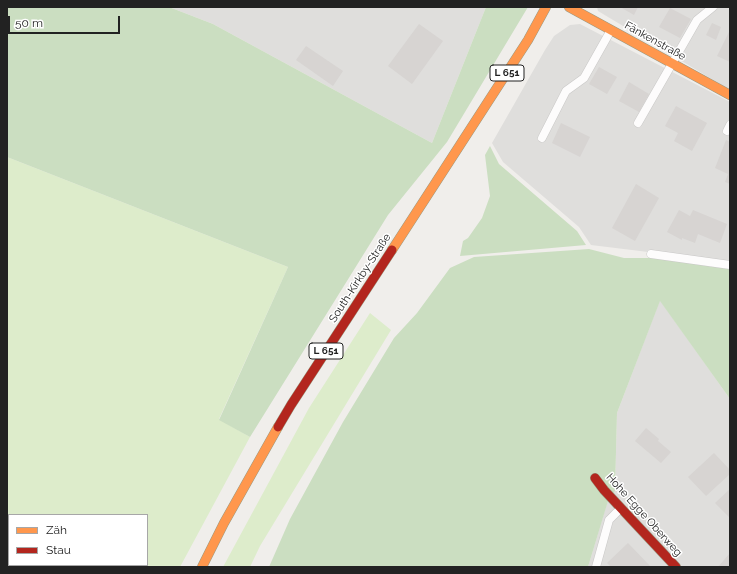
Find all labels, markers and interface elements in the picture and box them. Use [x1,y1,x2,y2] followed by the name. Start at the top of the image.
[10,8,122,34] scale bar
[15,16,43,30] text: 50 m
[622,19,688,63] street label: Fänkenstraße
[490,65,524,81] road number: L 651
[326,231,394,325] street label: South-Kirkby-Straße
[309,343,343,359] road number: L 651
[603,471,685,559] street label: Hohe Egge Oberweg
[8,514,148,566] legend
[46,523,67,537] text: Zäh
[46,543,71,557] text: Stau

